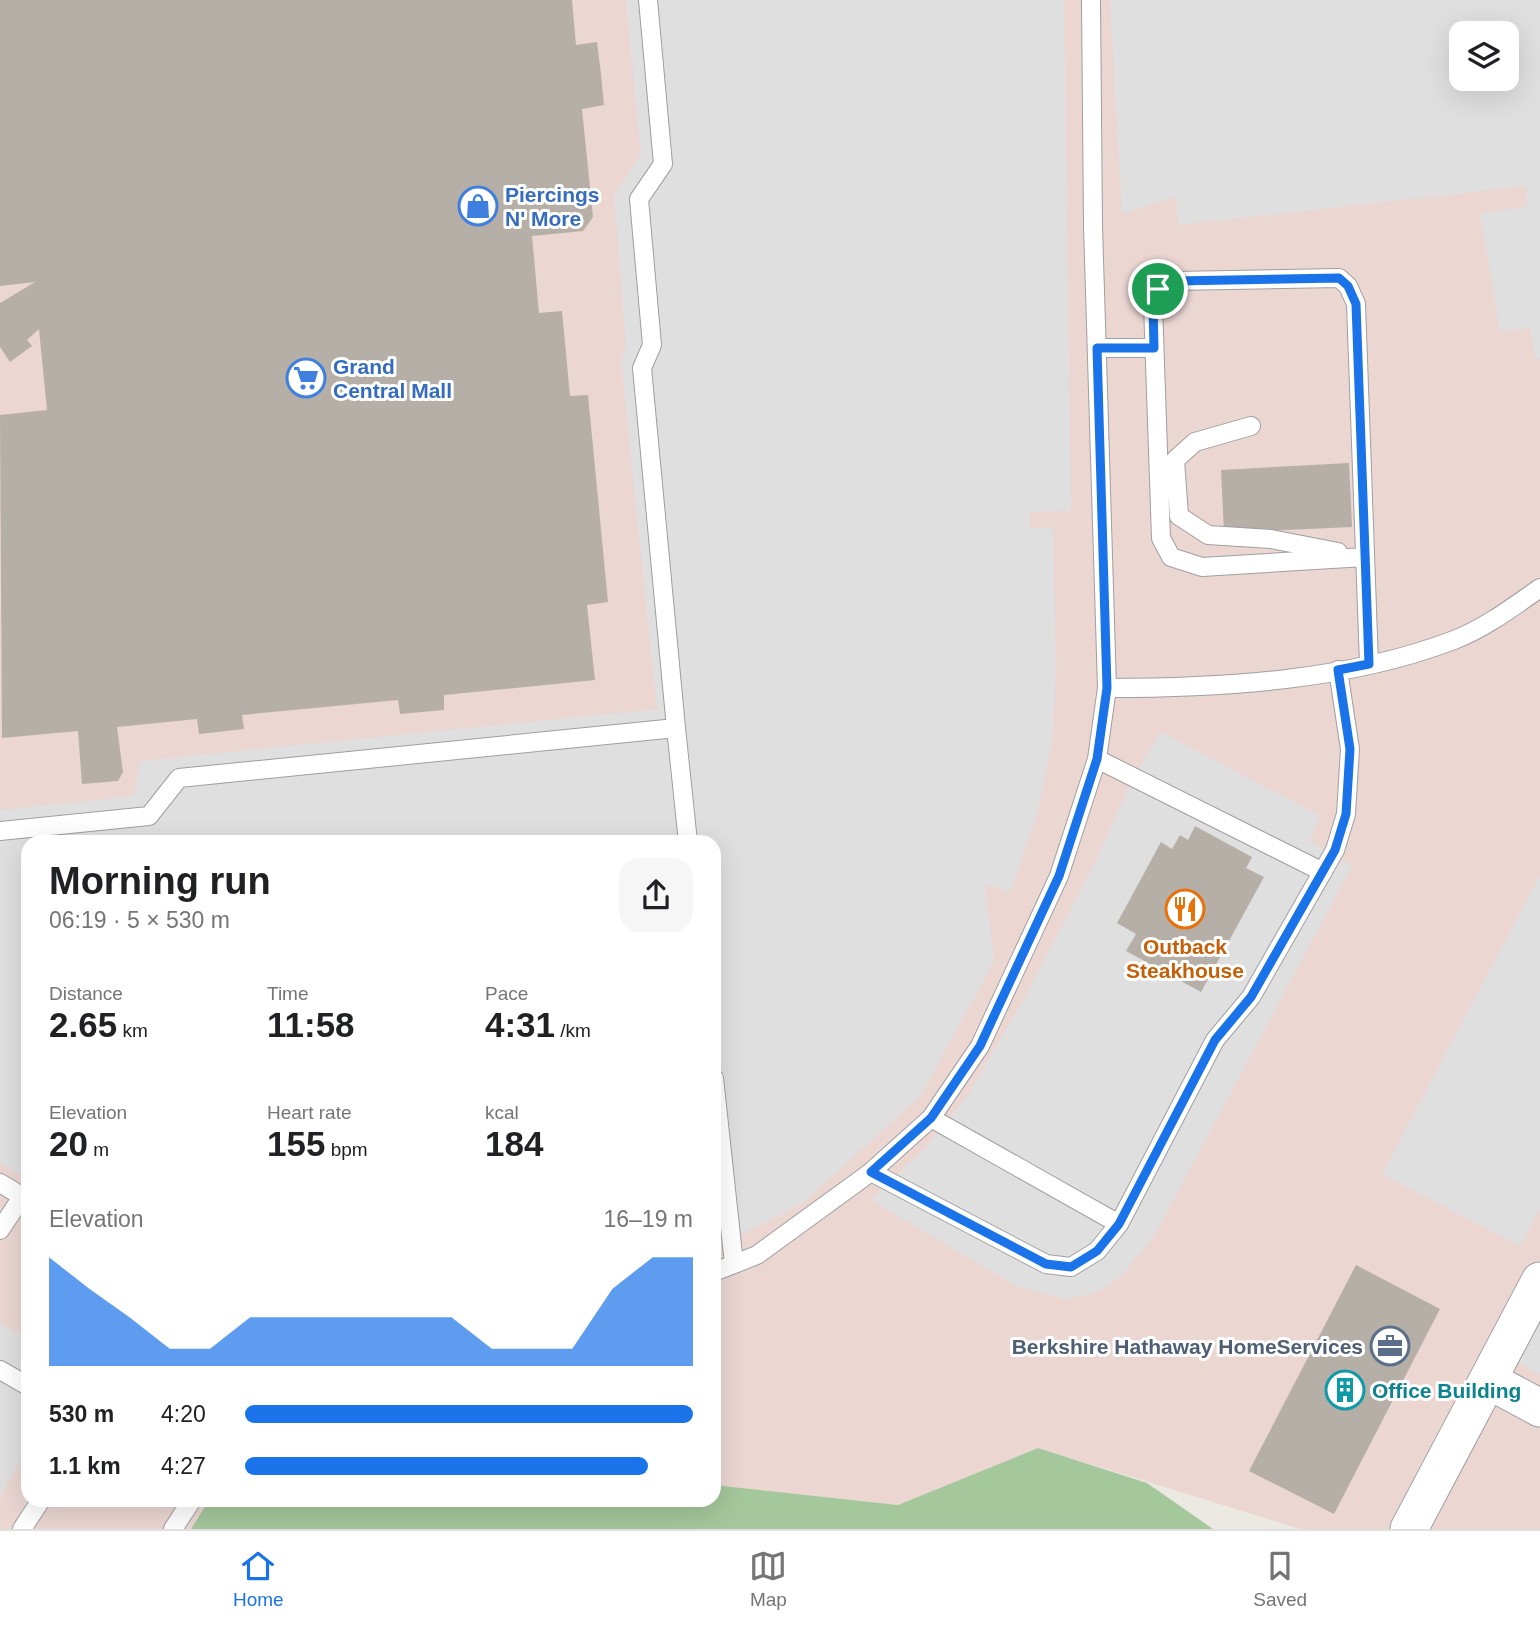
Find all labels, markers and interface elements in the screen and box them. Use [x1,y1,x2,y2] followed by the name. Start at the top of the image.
[1449,21,1519,91] map controls
[1449,21,1519,91] button: layers
[505,183,600,230] place label: Piercings N' More
[457,185,499,227] shop icon: Piercings N' More
[1128,259,1188,319] pin
[1139,270,1177,308] icon: arrive
[333,355,452,402] place label: Grand Central Mall
[285,357,327,399] supermarket icon: Grand Central Mall
[619,858,693,932] button: share
[49,860,271,902] text: Morning run
[1164,888,1206,930] restaurant icon: Outback Steakhouse
[49,907,230,933] text: 06:19 · 5 × 530 m
[1126,935,1244,982] place label: Outback Steakhouse
[49,983,123,1004] text: Distance
[267,983,309,1004] text: Time
[485,983,528,1004] text: Pace
[49,1005,117,1044] text: 2.65
[267,1005,355,1044] text: 11:58
[485,1005,555,1044] text: 4:31
[117,1020,148,1041] text: km
[555,1020,591,1041] text: /km
[49,1102,127,1123] text: Elevation
[267,1102,351,1123] text: Heart rate
[485,1102,519,1123] text: kcal
[49,1124,88,1163] text: 20
[267,1124,325,1163] text: 155
[485,1124,543,1163] text: 184
[88,1139,109,1160] text: m
[325,1139,368,1160] text: bpm
[49,1206,144,1232] text: Elevation
[603,1206,693,1232] text: 16–19 m
[1369,1325,1411,1367] office icon: Berkshire Hathaway HomeServices
[1012,1335,1363,1358] place label: Berkshire Hathaway HomeServices
[1324,1369,1366,1411] building icon: Office Building
[1372,1379,1521,1402] place label: Office Building
[49,1401,114,1427] text: 530 m
[161,1401,206,1427] text: 4:20
[49,1453,121,1479] text: 1.1 km
[161,1453,206,1479] text: 4:27
[233,1547,284,1611] tab: Home
[749,1547,787,1611] tab: Map
[1253,1547,1307,1611] tab: Saved

